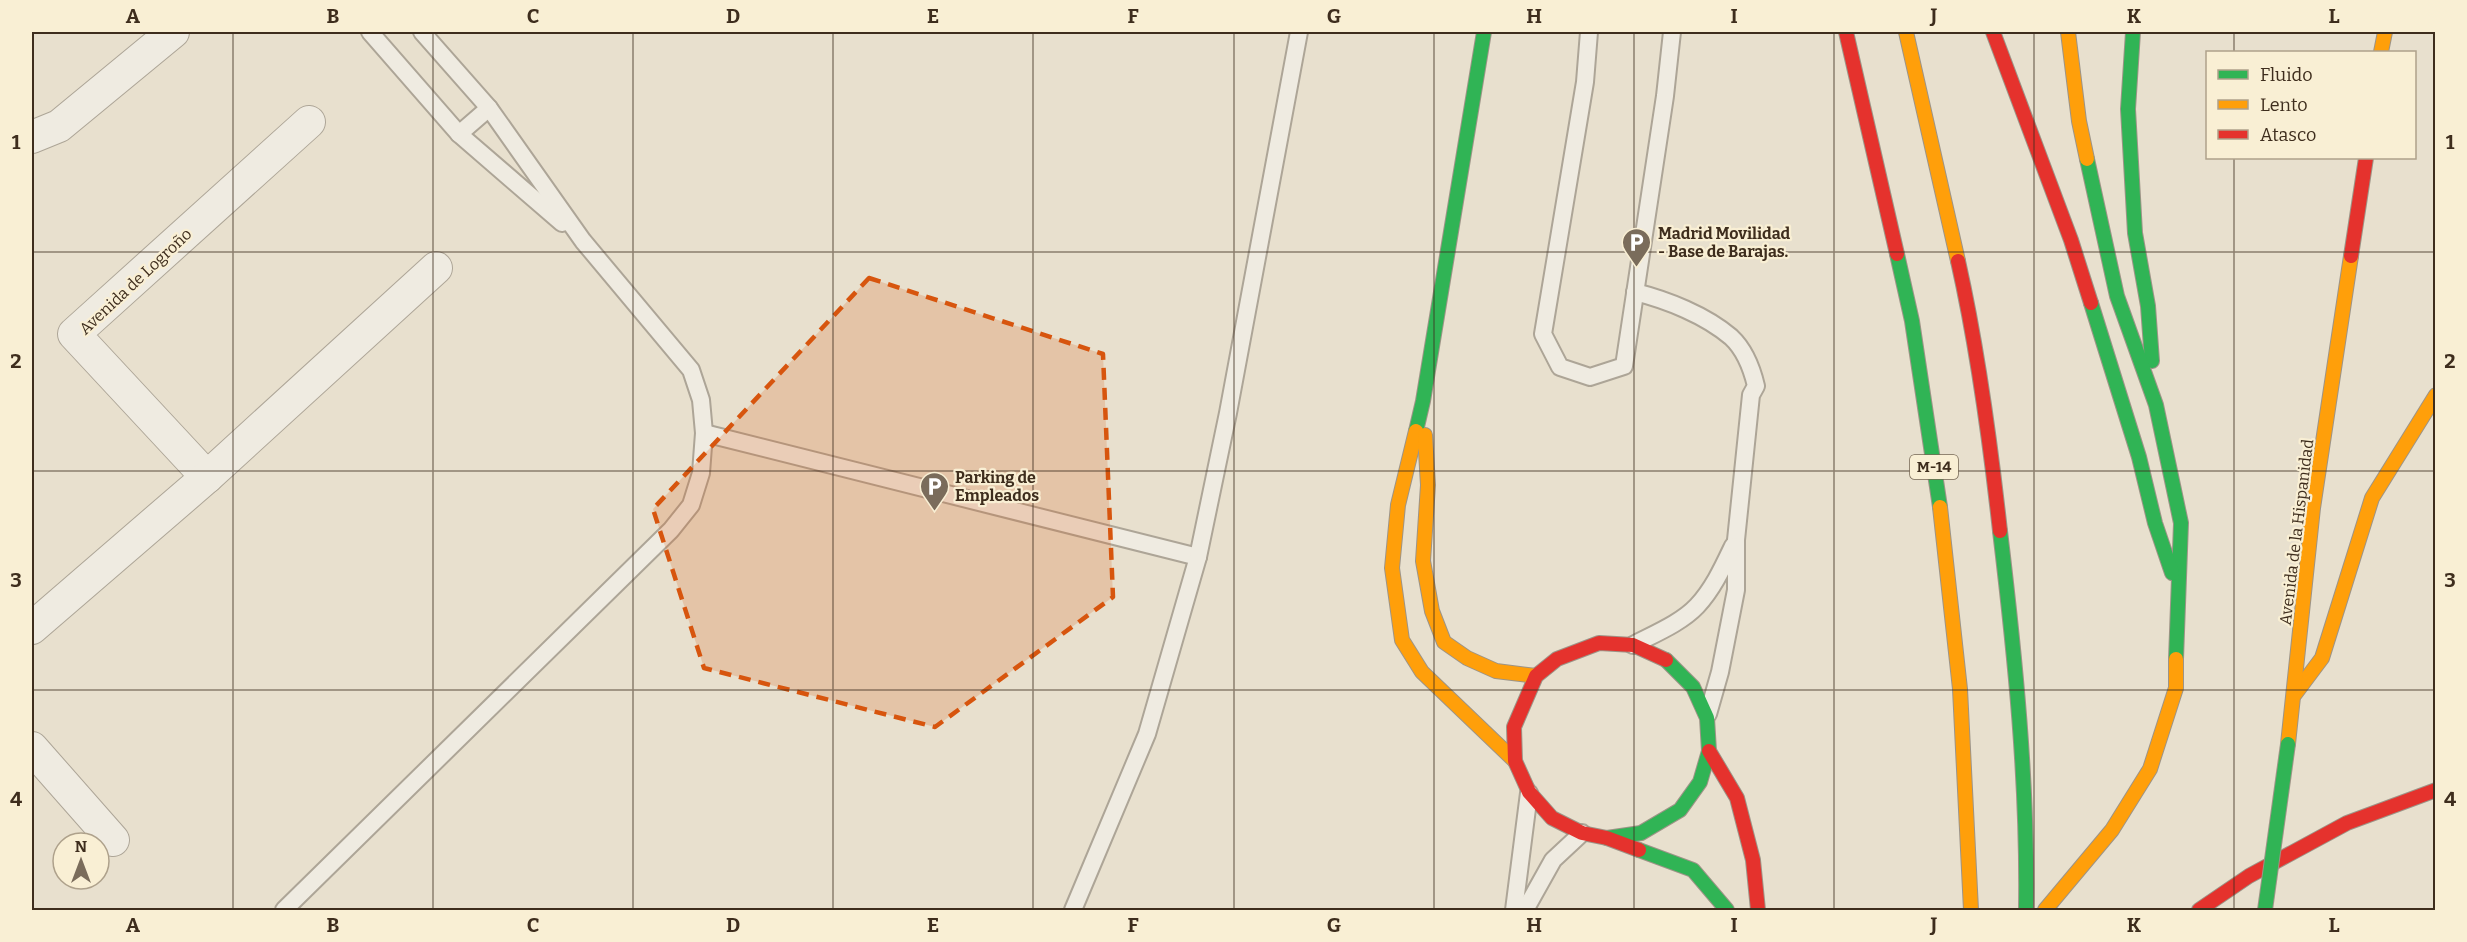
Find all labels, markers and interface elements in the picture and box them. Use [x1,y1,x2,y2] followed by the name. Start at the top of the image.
[126,4,141,28] text: A
[327,4,340,28] text: B
[527,4,539,28] text: C
[726,4,740,28] text: D
[927,4,939,28] text: E
[1127,4,1139,28] text: F
[1327,4,1341,28] text: G
[1526,4,1542,28] text: H
[1730,4,1738,28] text: I
[1930,4,1938,28] text: J
[2127,4,2142,28] text: K
[2328,4,2340,28] text: L
[2206,51,2416,159] legend
[2260,64,2313,86] text: Fluido
[2260,94,2308,116] text: Lento
[2260,124,2316,146] text: Atasco
[12,130,21,154] text: 1
[2446,130,2455,154] text: 1
[75,224,196,338] street label: Avenida de Logroño
[1658,224,1791,261] place label: Madrid Movilidad - Base de Barajas.
[1621,226,1653,268] parking icon: Madrid Movilidad - Base de Barajas.
[10,349,22,373] text: 2
[2444,349,2456,373] text: 2
[2276,437,2317,626] street label: Avenida de la Hispanidad
[1910,455,1958,479] road number: M-14
[955,468,1039,505] place label: Parking de Empleados
[918,470,950,512] parking icon: Parking de Empleados
[10,568,22,592] text: 3
[2444,568,2456,592] text: 3
[10,787,22,811] text: 4
[2444,787,2456,811] text: 4
[51,831,111,891] north arrow
[75,837,87,856] text: N
[126,913,141,937] text: A
[327,913,340,937] text: B
[527,913,539,937] text: C
[726,913,740,937] text: D
[927,913,939,937] text: E
[1127,913,1139,937] text: F
[1327,913,1341,937] text: G
[1526,913,1542,937] text: H
[1730,913,1738,937] text: I
[1930,913,1938,937] text: J
[2127,913,2142,937] text: K
[2328,913,2340,937] text: L

